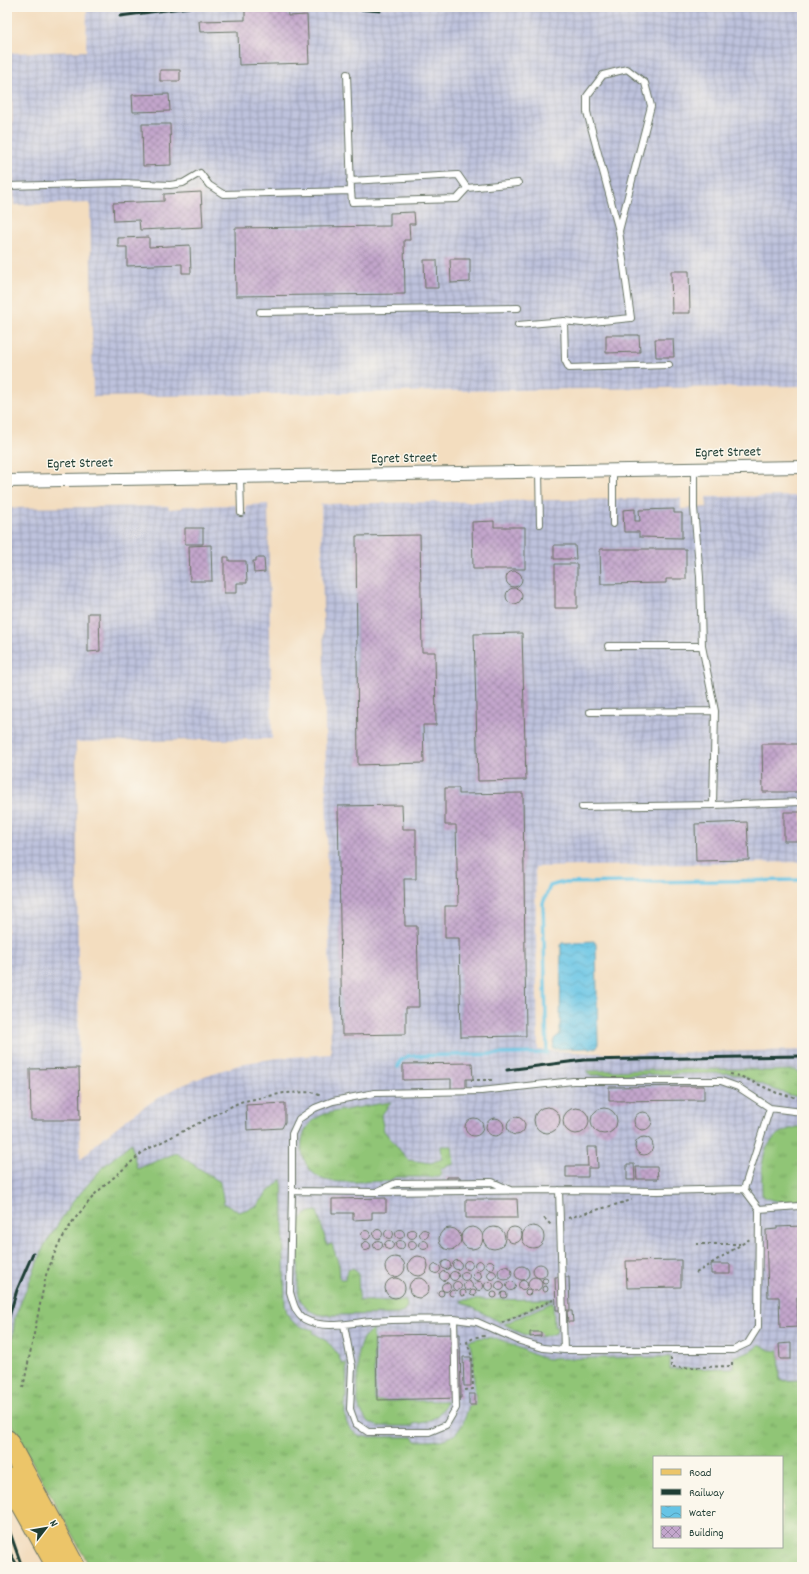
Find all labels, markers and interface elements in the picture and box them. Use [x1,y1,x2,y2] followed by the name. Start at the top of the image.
[695,442,761,464] street label: Egret Street
[371,448,437,470] street label: Egret Street
[47,453,113,475] street label: Egret Street
[653,1456,783,1548] legend
[689,1465,711,1482] text: Road
[689,1485,725,1502] text: Railway
[689,1505,716,1522] text: Water
[26,1508,66,1548] north arrow
[45,1517,61,1531] text: N
[689,1525,724,1542] text: Building

